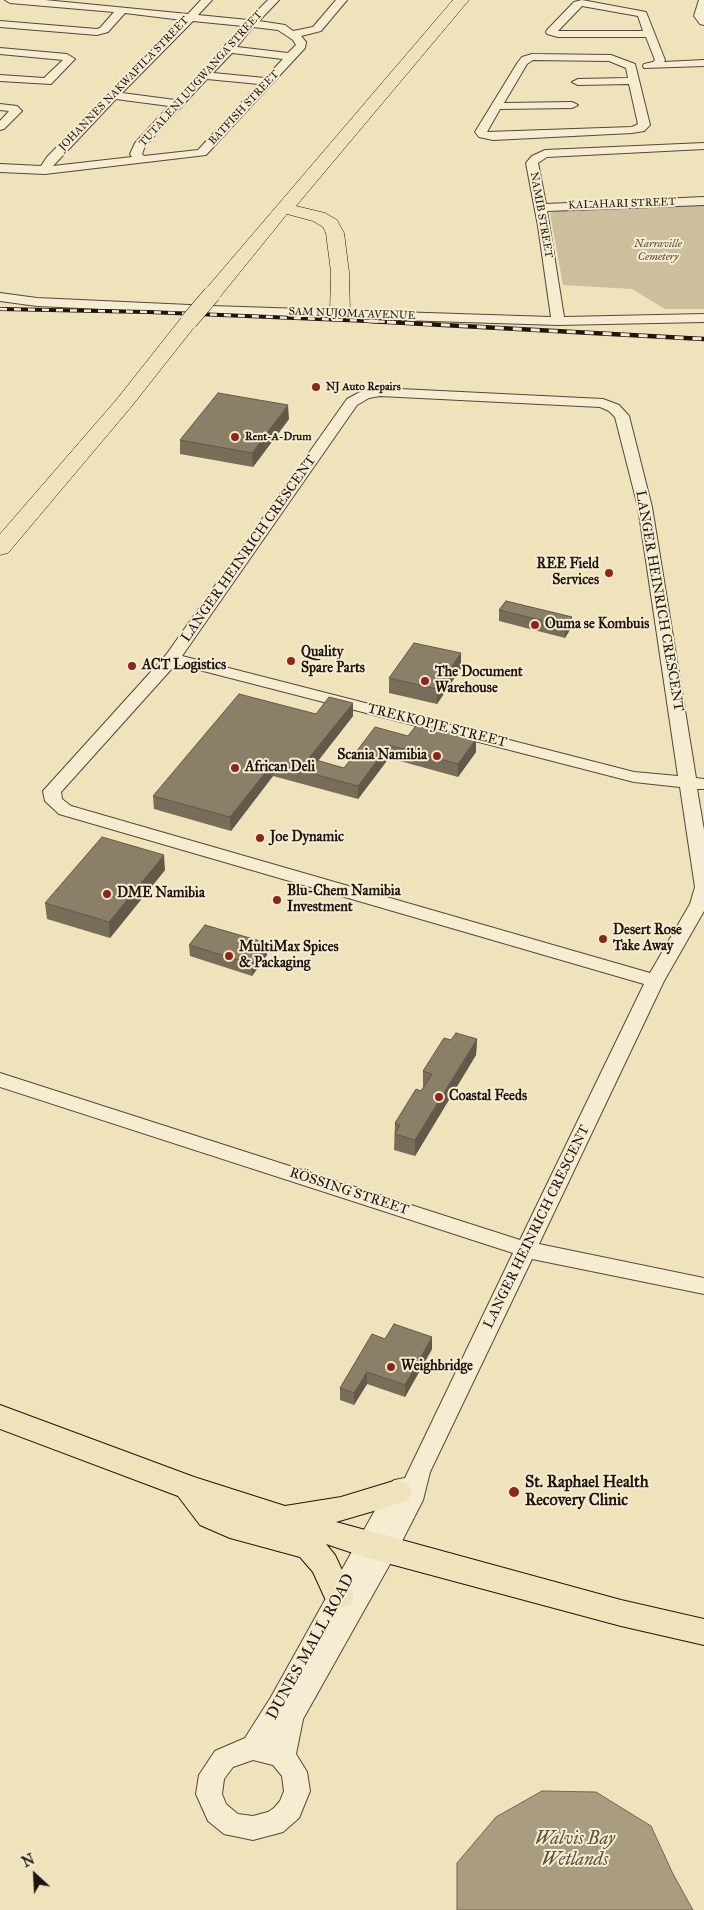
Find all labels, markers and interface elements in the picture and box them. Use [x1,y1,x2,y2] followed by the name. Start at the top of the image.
[137,8,265,150] street label: TUTALENI UUGWANGA STREET
[56,14,192,154] street label: JOHANNES NAKWAFILA STREET
[206,68,282,148] street label: BATFISH STREET
[527,171,555,259] street label: NAMIB STREET
[568,196,676,212] street label: KALAHARI STREET
[634,237,682,263] park label: Narraville Cemetery
[288,305,416,323] street label: SAM NUJOMA AVENUE
[326,380,401,394] place label: NJ Auto Repairs
[310,381,322,393] marker: NJ Auto Repairs
[245,430,311,444] place label: Rent-A-Drum
[229,431,241,443] marker: Rent-A-Drum
[178,452,320,646] street label: LANGER HEINRICH CRESCENT
[631,489,687,713] street label: LANGER HEINRICH CRESCENT
[537,557,599,590] place label: REE Field Services
[603,567,615,579] marker: REE Field Services
[545,617,649,633] place label: Ouma se Kombuis
[529,619,541,631] marker: Ouma se Kombuis
[301,645,365,678] place label: Quality Spare Parts
[285,655,297,667] marker: Quality Spare Parts
[142,658,226,674] place label: ACT Logistics
[126,660,138,672] marker: ACT Logistics
[435,665,523,698] place label: The Document Warehouse
[419,675,431,687] marker: The Document Warehouse
[365,701,509,751] street label: TREKKOPJE STREET
[337,748,427,764] place label: Scania Namibia
[431,750,443,762] marker: Scania Namibia
[245,760,315,776] place label: African Deli
[229,762,241,774] marker: African Deli
[270,830,344,846] place label: Joe Dynamic
[254,832,266,844] marker: Joe Dynamic
[287,884,401,916] place label: Blu-Chem Namibia Investment
[117,886,205,902] place label: DME Namibia
[101,888,113,900] marker: DME Namibia
[271,894,283,906] marker: Blu-Chem Namibia Investment
[613,923,682,956] place label: Desert Rose Take Away
[597,933,609,945] marker: Desert Rose Take Away
[239,940,339,972] place label: MultiMax Spices & Packaging
[223,950,235,962] marker: MultiMax Spices & Packaging
[449,1089,527,1105] place label: Coastal Feeds
[433,1091,445,1103] marker: Coastal Feeds
[480,1123,594,1331] street label: LANGER HEINRICH CRESCENT
[287,1165,411,1219] street label: RÖSSING STREET
[401,1359,473,1375] place label: Weighbridge
[385,1361,397,1373] marker: Weighbridge
[525,1473,649,1511] place label: St. Raphael Health Recovery Clinic
[507,1485,521,1499] marker: St. Raphael Health Recovery Clinic
[263,1571,359,1723] street label: DUNES MALL ROAD
[535,1829,615,1872] water label: Walvis Bay Wetlands
[10,1850,60,1900] north arrow
[19,1851,37,1871] text: N

